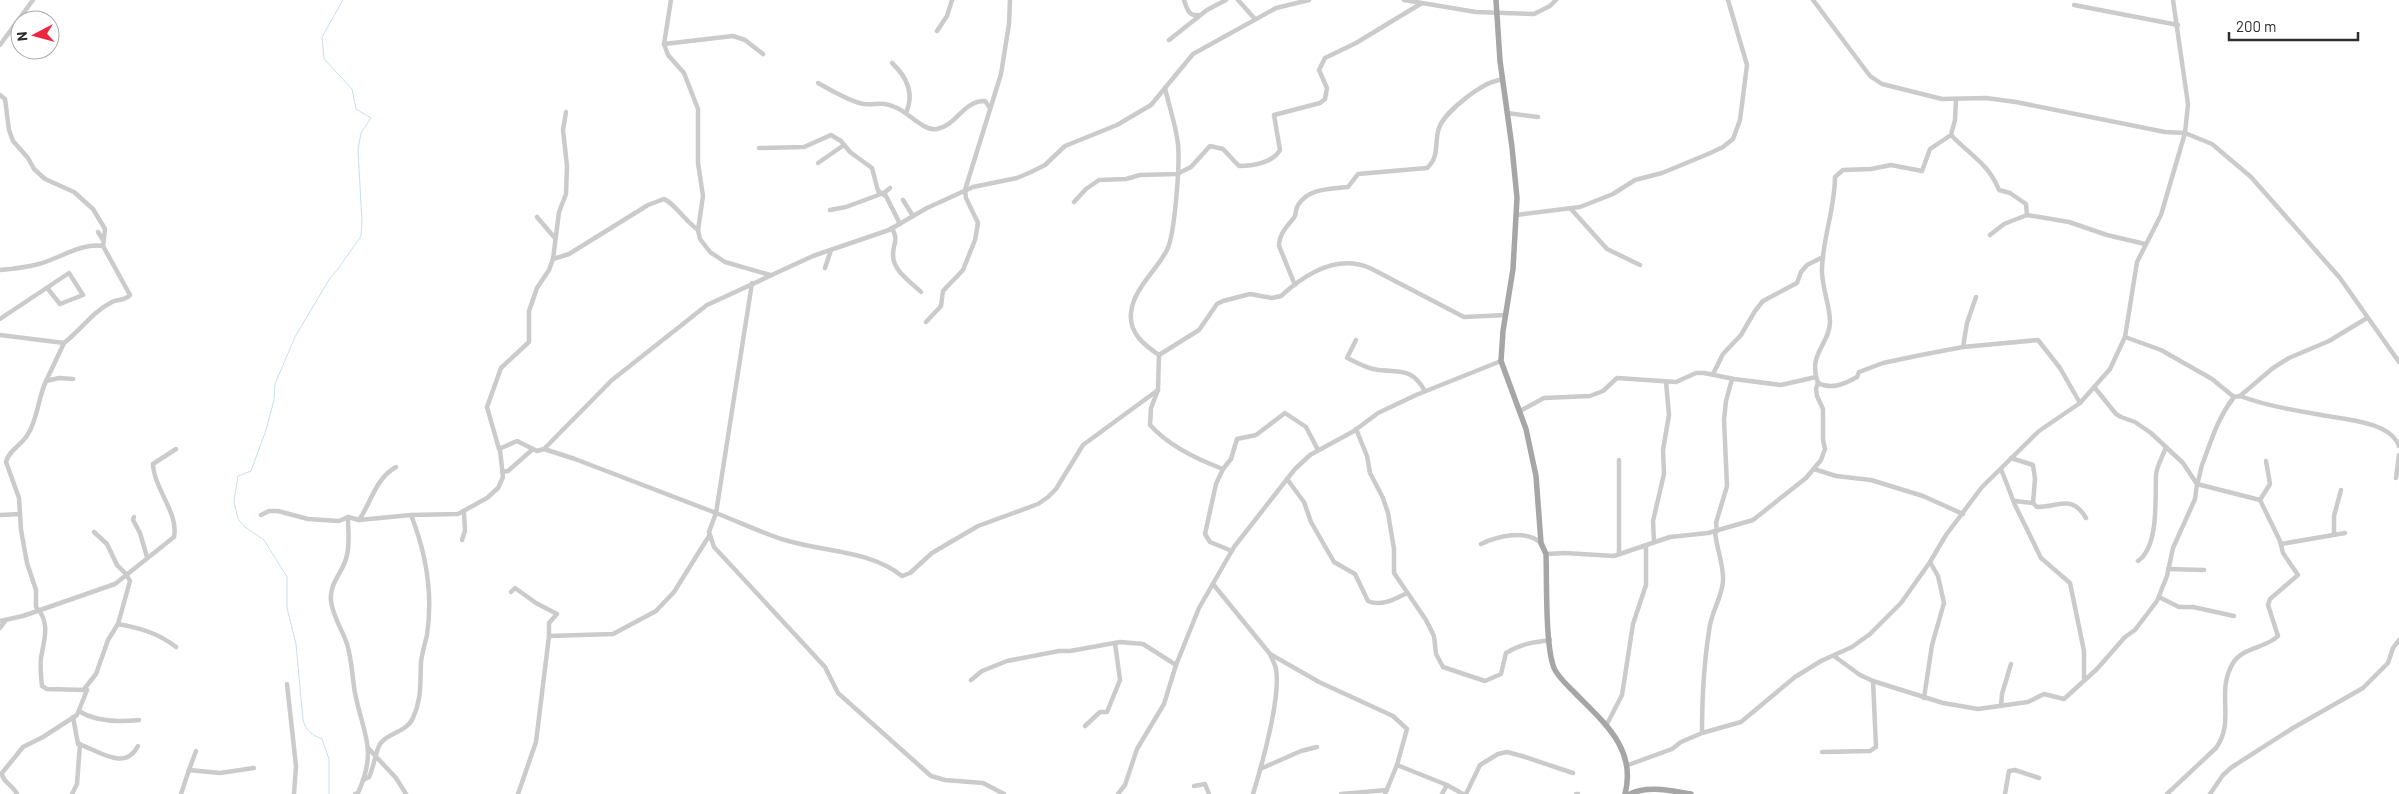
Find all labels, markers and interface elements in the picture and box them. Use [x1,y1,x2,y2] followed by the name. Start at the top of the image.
[10,10,60,60] north arrow
[2229,10,2358,42] scale bar
[2236,17,2276,35] text: 200 m
[13,31,31,42] text: N

